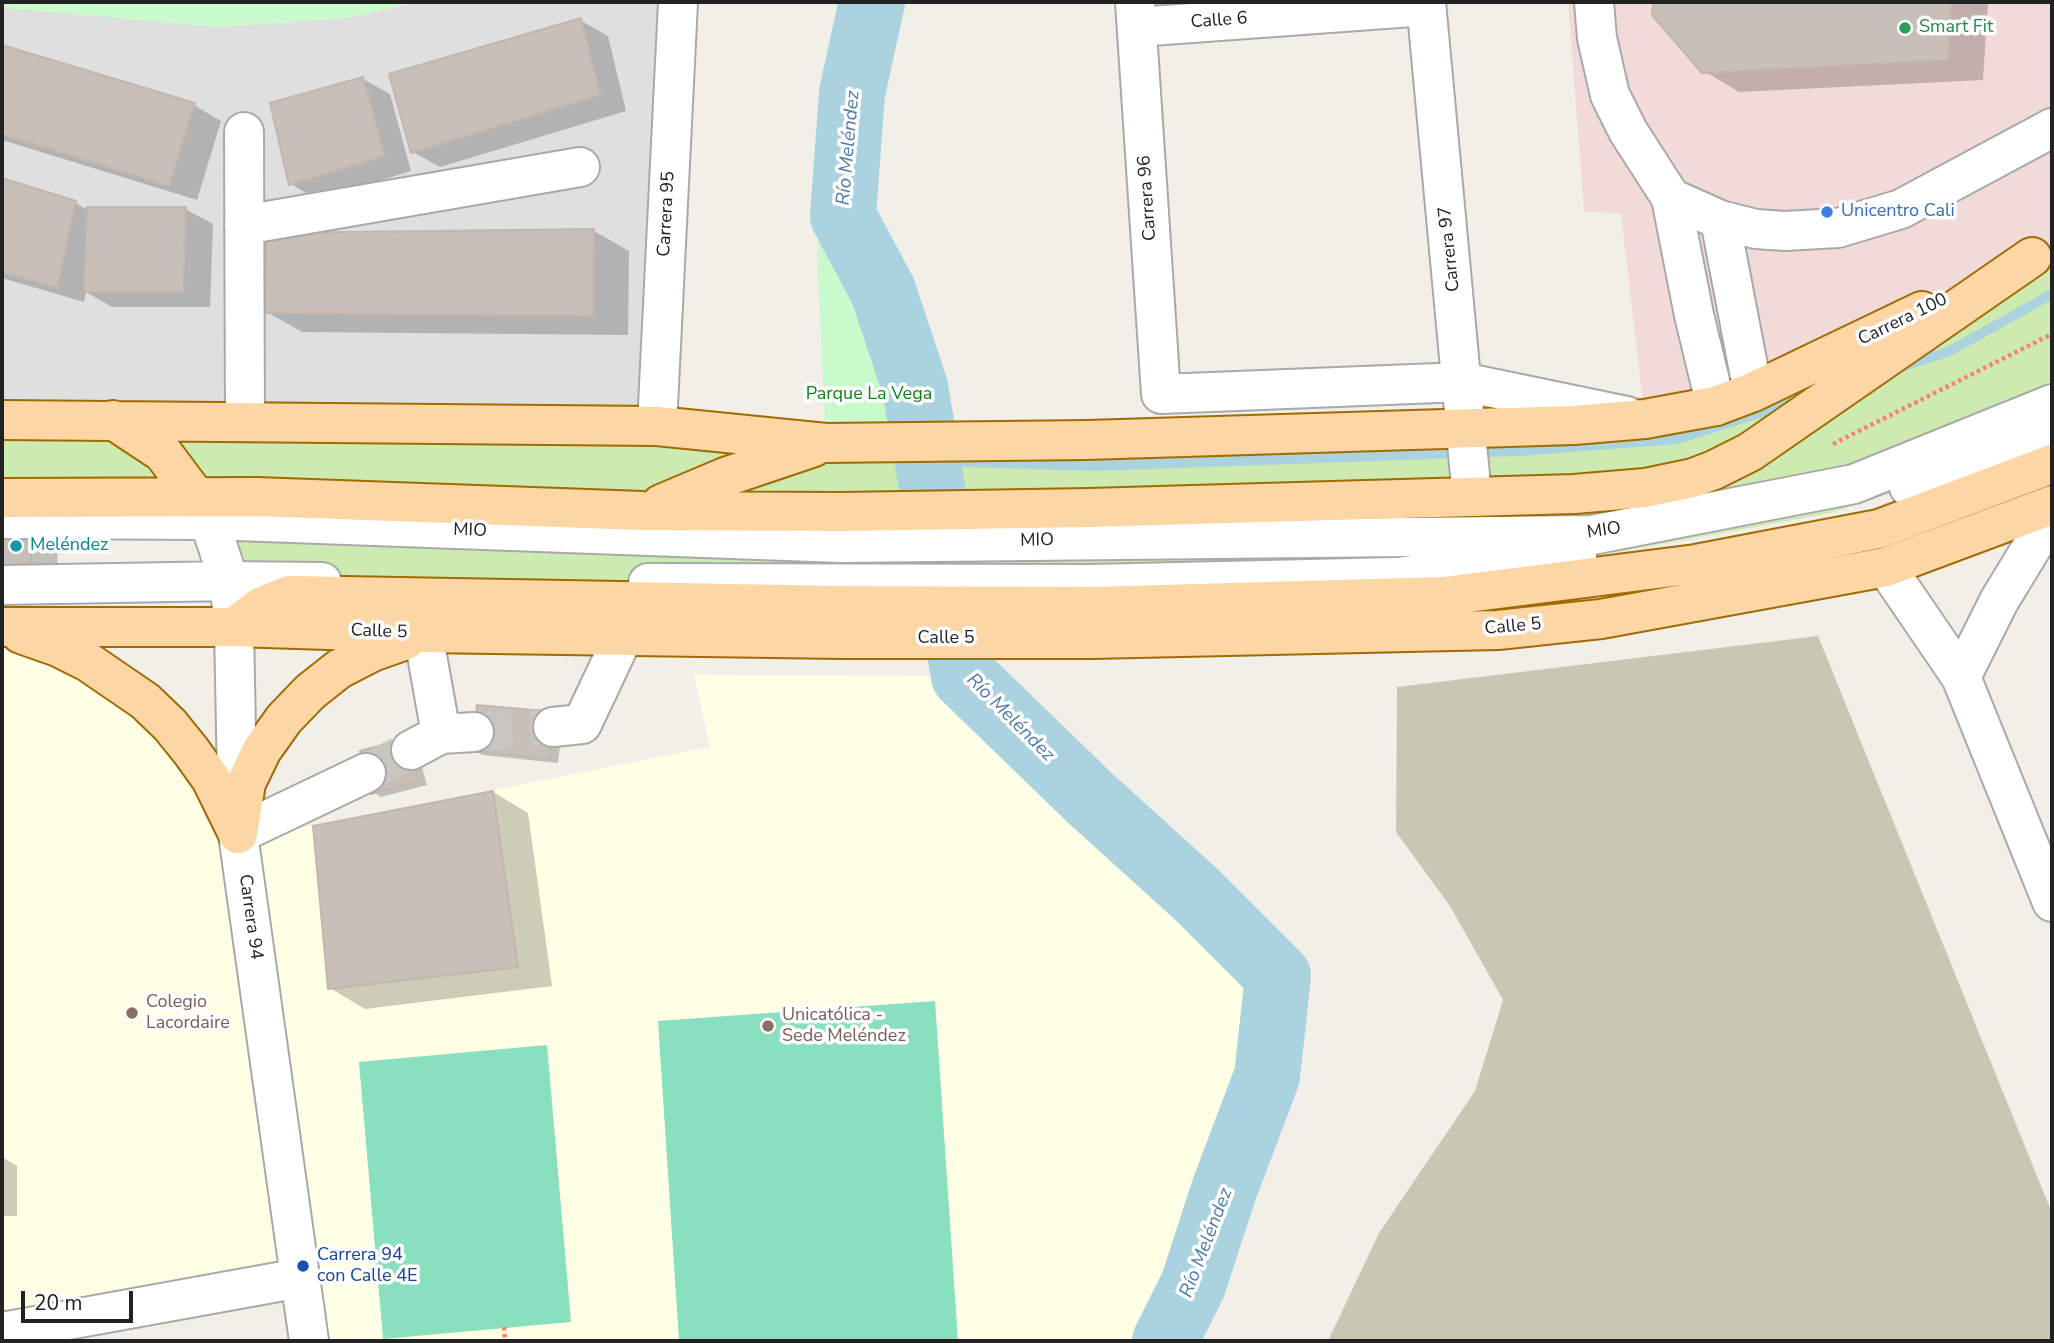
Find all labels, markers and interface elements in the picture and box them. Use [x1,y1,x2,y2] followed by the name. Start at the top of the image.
[1190,8,1248,34] street label: Calle 6
[1919,17,1993,39] place label: Smart Fit
[1897,20,1913,36] marker: Smart Fit
[833,90,865,206] water label: Río Meléndez
[1134,154,1162,242] street label: Carrera 96
[654,171,680,257] street label: Carrera 95
[1841,201,1955,223] place label: Unicentro Cali
[1819,204,1835,220] marker: Unicentro Cali
[1435,205,1465,293] street label: Carrera 97
[1855,289,1951,351] street label: Carrera 100
[806,384,932,406] park label: Parque La Vega
[1586,518,1622,544] street label: MIO
[453,520,487,542] street label: MIO
[1020,530,1054,552] street label: MIO
[30,535,108,557] place label: Meléndez
[8,538,24,554] marker: Meléndez
[1484,614,1542,640] street label: Calle 5
[350,620,408,644] street label: Calle 5
[918,628,974,650] street label: Calle 5
[961,669,1059,767] water label: Río Meléndez
[233,873,267,961] street label: Carrera 94
[146,992,230,1034] place label: Colegio Lacordaire
[124,1005,140,1021] marker: Colegio Lacordaire
[782,1005,906,1048] place label: Unicatólica - Sede Meléndez
[760,1018,776,1034] marker: Unicatólica - Sede Meléndez
[1176,1185,1238,1301] water label: Río Meléndez
[317,1245,417,1288] place label: Carrera 94 con Calle 4E
[295,1258,311,1274] marker: Carrera 94 con Calle 4E
[24,1276,136,1320] scale bar
[34,1289,83,1317] text: 20 m

